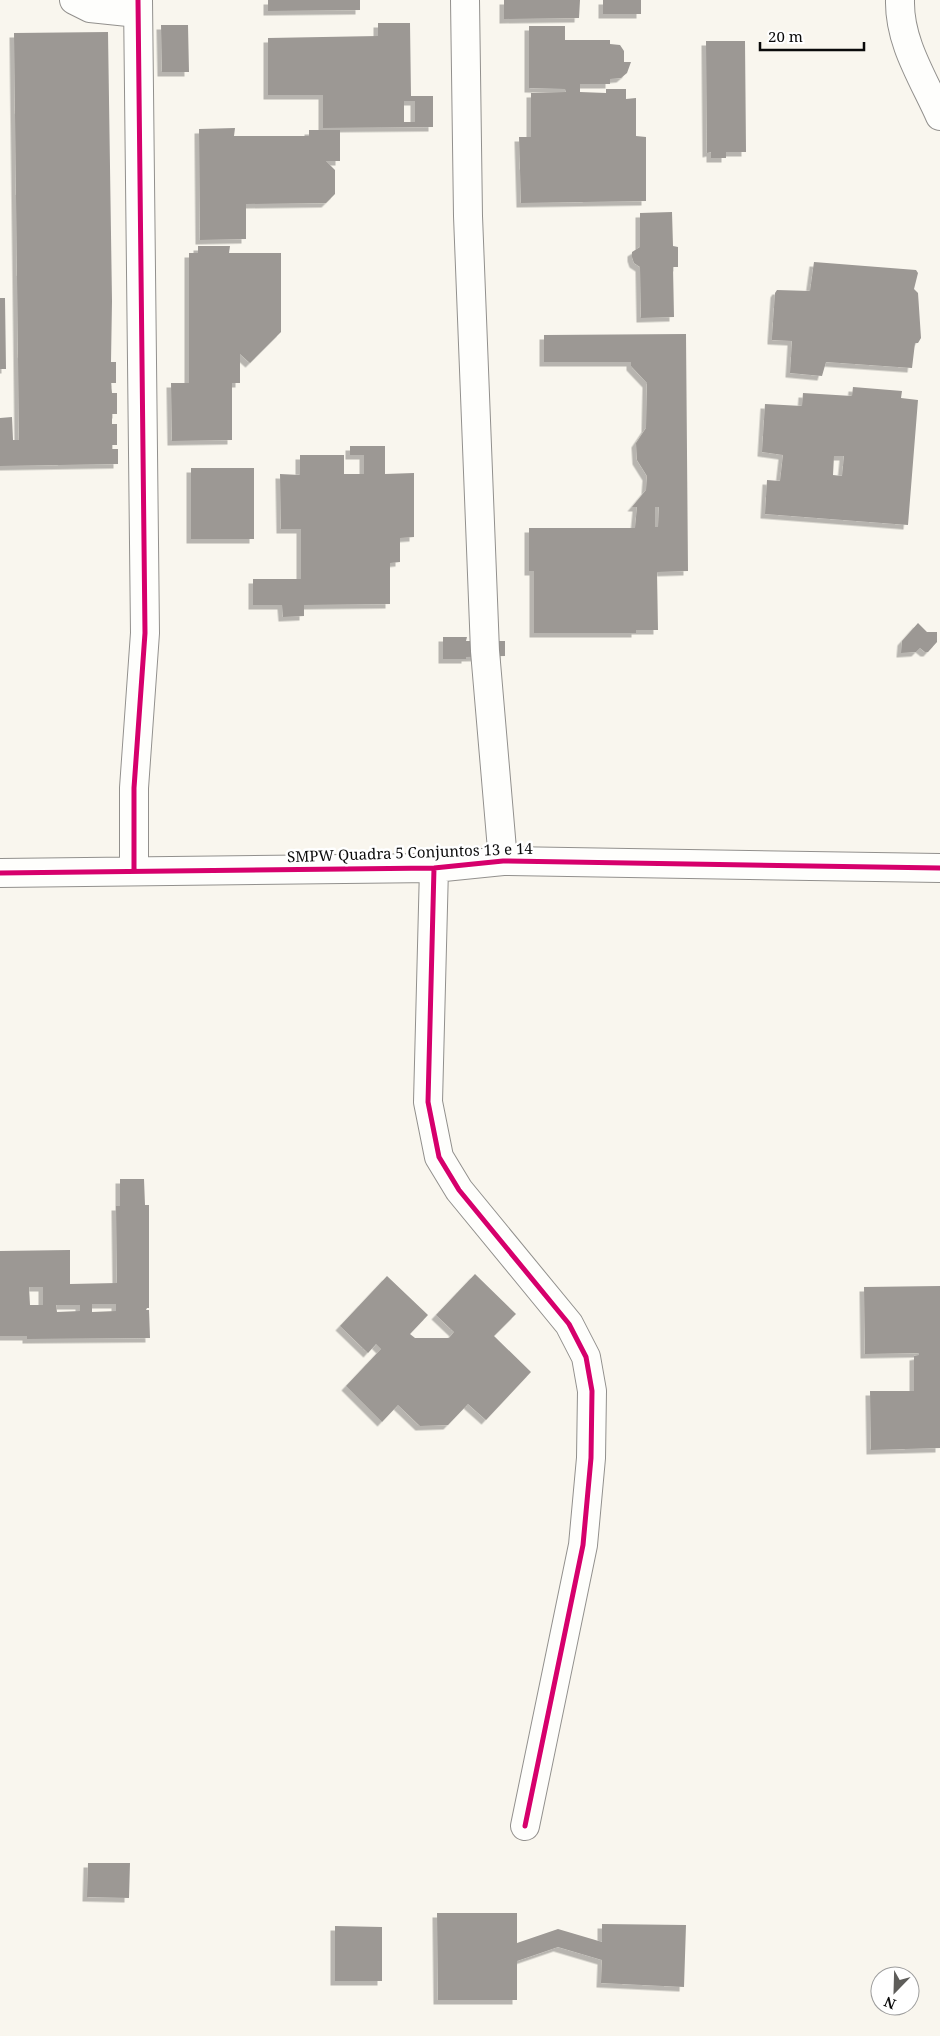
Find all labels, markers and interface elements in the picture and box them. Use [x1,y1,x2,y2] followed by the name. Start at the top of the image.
[760,20,864,52] scale bar
[768,26,803,46] text: 20 m
[287,838,534,866] street label: SMPW Quadra 5 Conjuntos 13 e 14
[870,1966,920,2016] north arrow
[881,1993,899,2014] text: N

